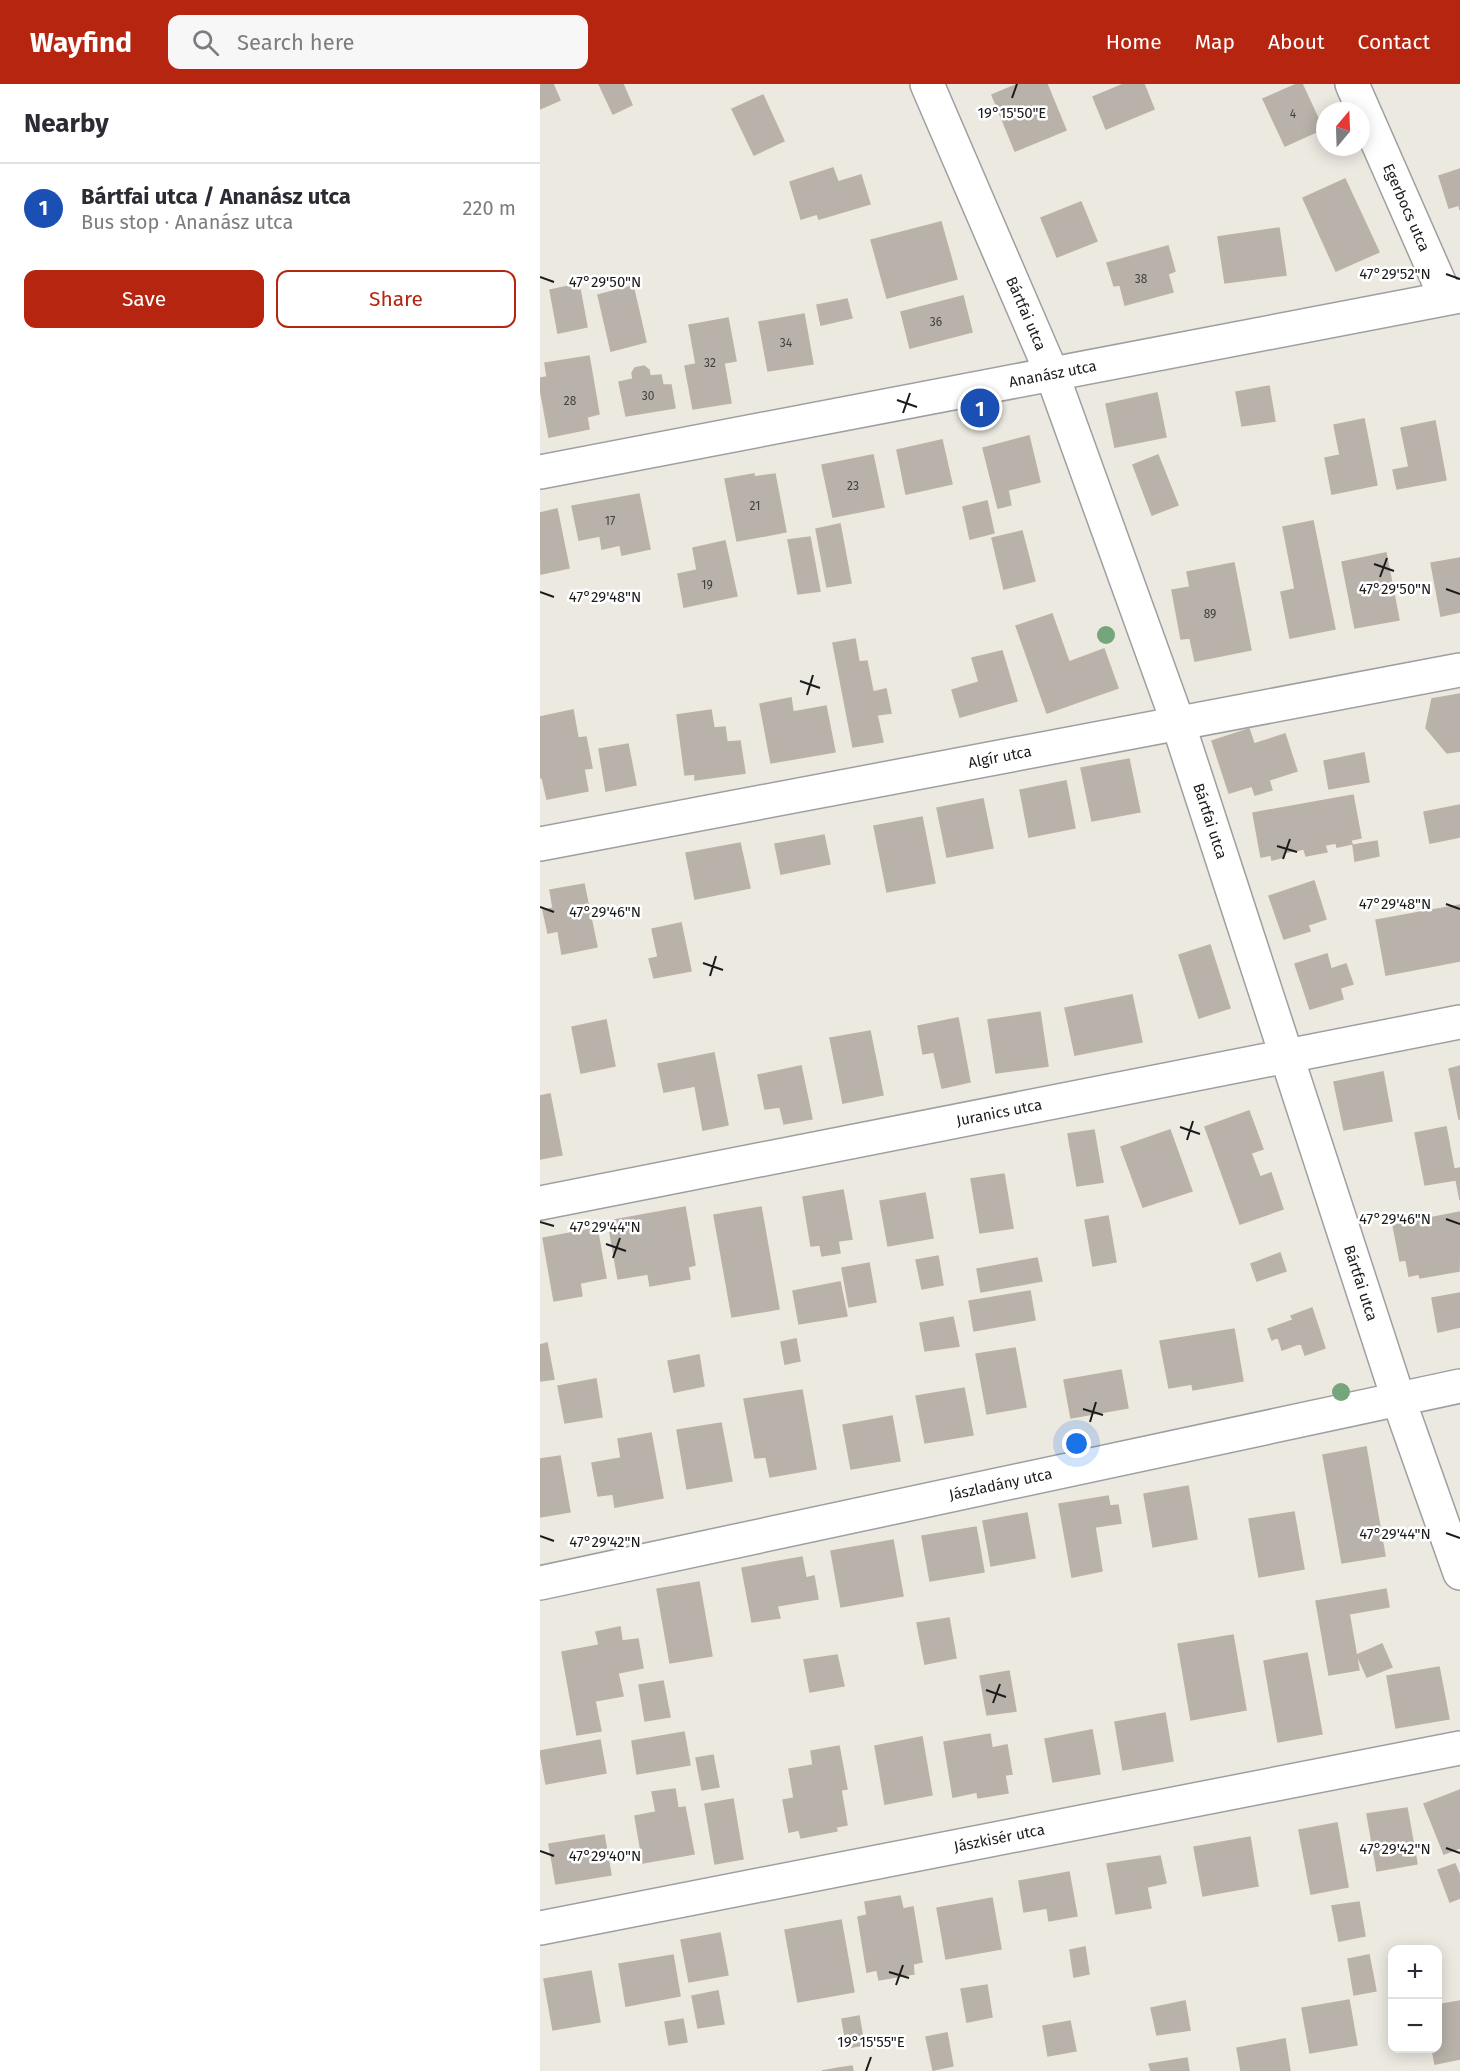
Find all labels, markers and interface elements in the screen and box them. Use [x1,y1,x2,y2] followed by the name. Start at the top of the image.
[168,15,588,69] search box
[30,26,132,59] text: Wayfind
[189,26,222,59] icon: search
[237,29,355,56] text: Search here
[1106,29,1162,55] text: Home
[1195,29,1235,55] text: Map
[1268,29,1325,55] text: About
[1358,29,1430,55] text: Contact
[1316,102,1370,156] north arrow
[978,104,1046,122] text: 19°15'50"E
[1290,107,1297,121] house number: 4
[24,108,109,139] text: Nearby
[1379,161,1433,254] street label: Egerbocs utca
[81,183,351,210] text: Bártfai utca / Ananász utca
[39,196,48,220] text: 1
[463,196,516,220] text: 220 m
[81,210,293,234] text: Bus stop · Ananász utca
[1359,265,1431,283] text: 47°29'52"N
[24,270,264,328] button: Save
[276,270,516,328] button: Share
[1135,272,1148,286] house number: 38
[569,273,641,291] text: 47°29'50"N
[1002,274,1050,353] street label: Bártfai utca
[930,315,942,329] house number: 36
[780,336,793,350] house number: 34
[704,356,716,370] house number: 32
[1007,357,1098,391] street label: Ananász utca
[960,386,1000,430] pin: 1
[642,389,655,403] house number: 30
[564,394,577,408] house number: 28
[847,479,859,493] house number: 23
[750,499,760,513] house number: 21
[605,514,615,528] house number: 17
[701,578,713,592] house number: 19
[1359,580,1431,598] text: 47°29'50"N
[569,588,641,606] text: 47°29'48"N
[1204,607,1216,621] house number: 89
[967,742,1033,772] street label: Algír utca
[1189,781,1231,861] street label: Bártfai utca
[1359,895,1431,913] text: 47°29'48"N
[569,903,641,921] text: 47°29'46"N
[955,1095,1044,1130] street label: Juranics utca
[1359,1210,1431,1228] text: 47°29'46"N
[569,1218,641,1236] text: 47°29'44"N
[1340,1243,1381,1323] street label: Bártfai utca
[1062,1429,1091,1458] your location
[947,1465,1054,1504] street label: Jászladány utca
[1359,1525,1431,1543] text: 47°29'44"N
[569,1533,641,1551] text: 47°29'42"N
[952,1820,1046,1856] street label: Jászkisér utca
[1359,1840,1431,1858] text: 47°29'42"N
[569,1847,641,1865] text: 47°29'40"N
[1388,1945,1442,2053] map controls
[1388,1945,1442,1999] button: +
[1388,1999,1442,2053] button: −
[837,2033,905,2051] text: 19°15'55"E

